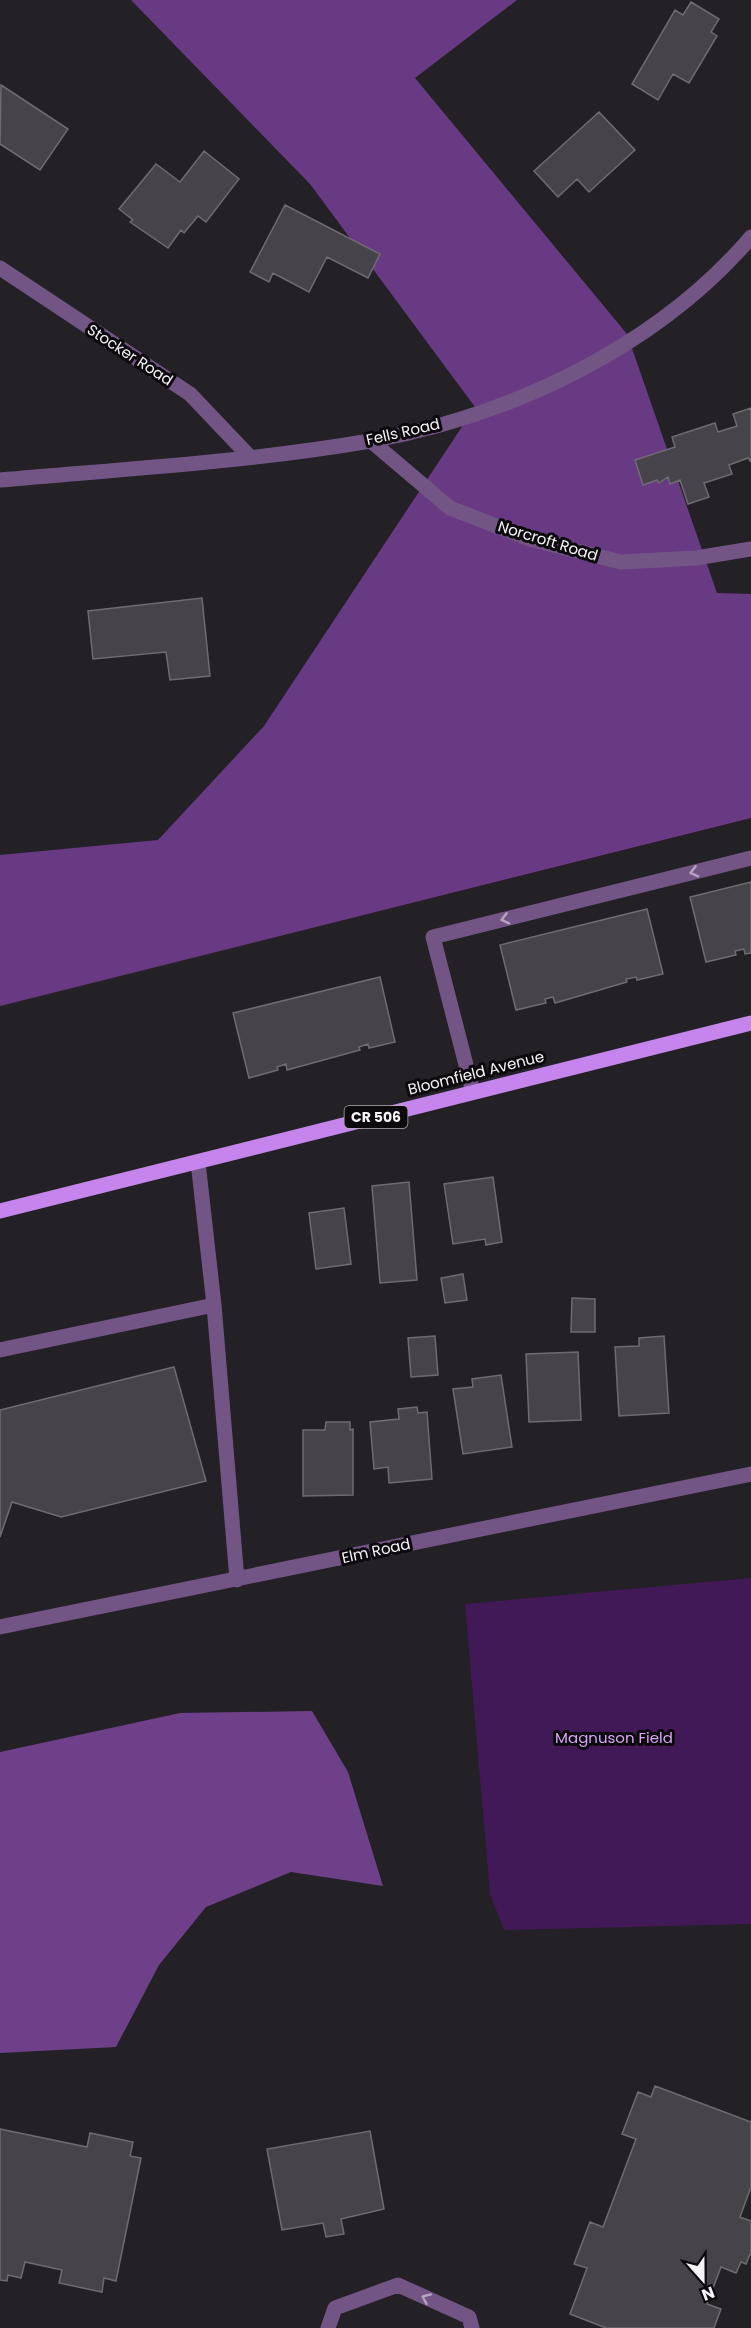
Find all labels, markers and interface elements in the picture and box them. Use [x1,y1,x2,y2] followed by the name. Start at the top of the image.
[83,319,177,390] street label: Stocker Road
[364,413,442,450] street label: Fells Road
[496,515,601,566] street label: Norcroft Road
[689,864,699,877] one-way arrow
[500,912,511,924] one-way arrow
[406,1045,546,1100] street label: Bloomfield Avenue
[344,1106,407,1128] road number: CR 506
[340,1533,412,1568] street label: Elm Road
[555,1727,673,1748] park label: Magnuson Field
[673,2250,733,2310] north arrow
[698,2281,718,2306] text: N
[421,2293,432,2305] one-way arrow

